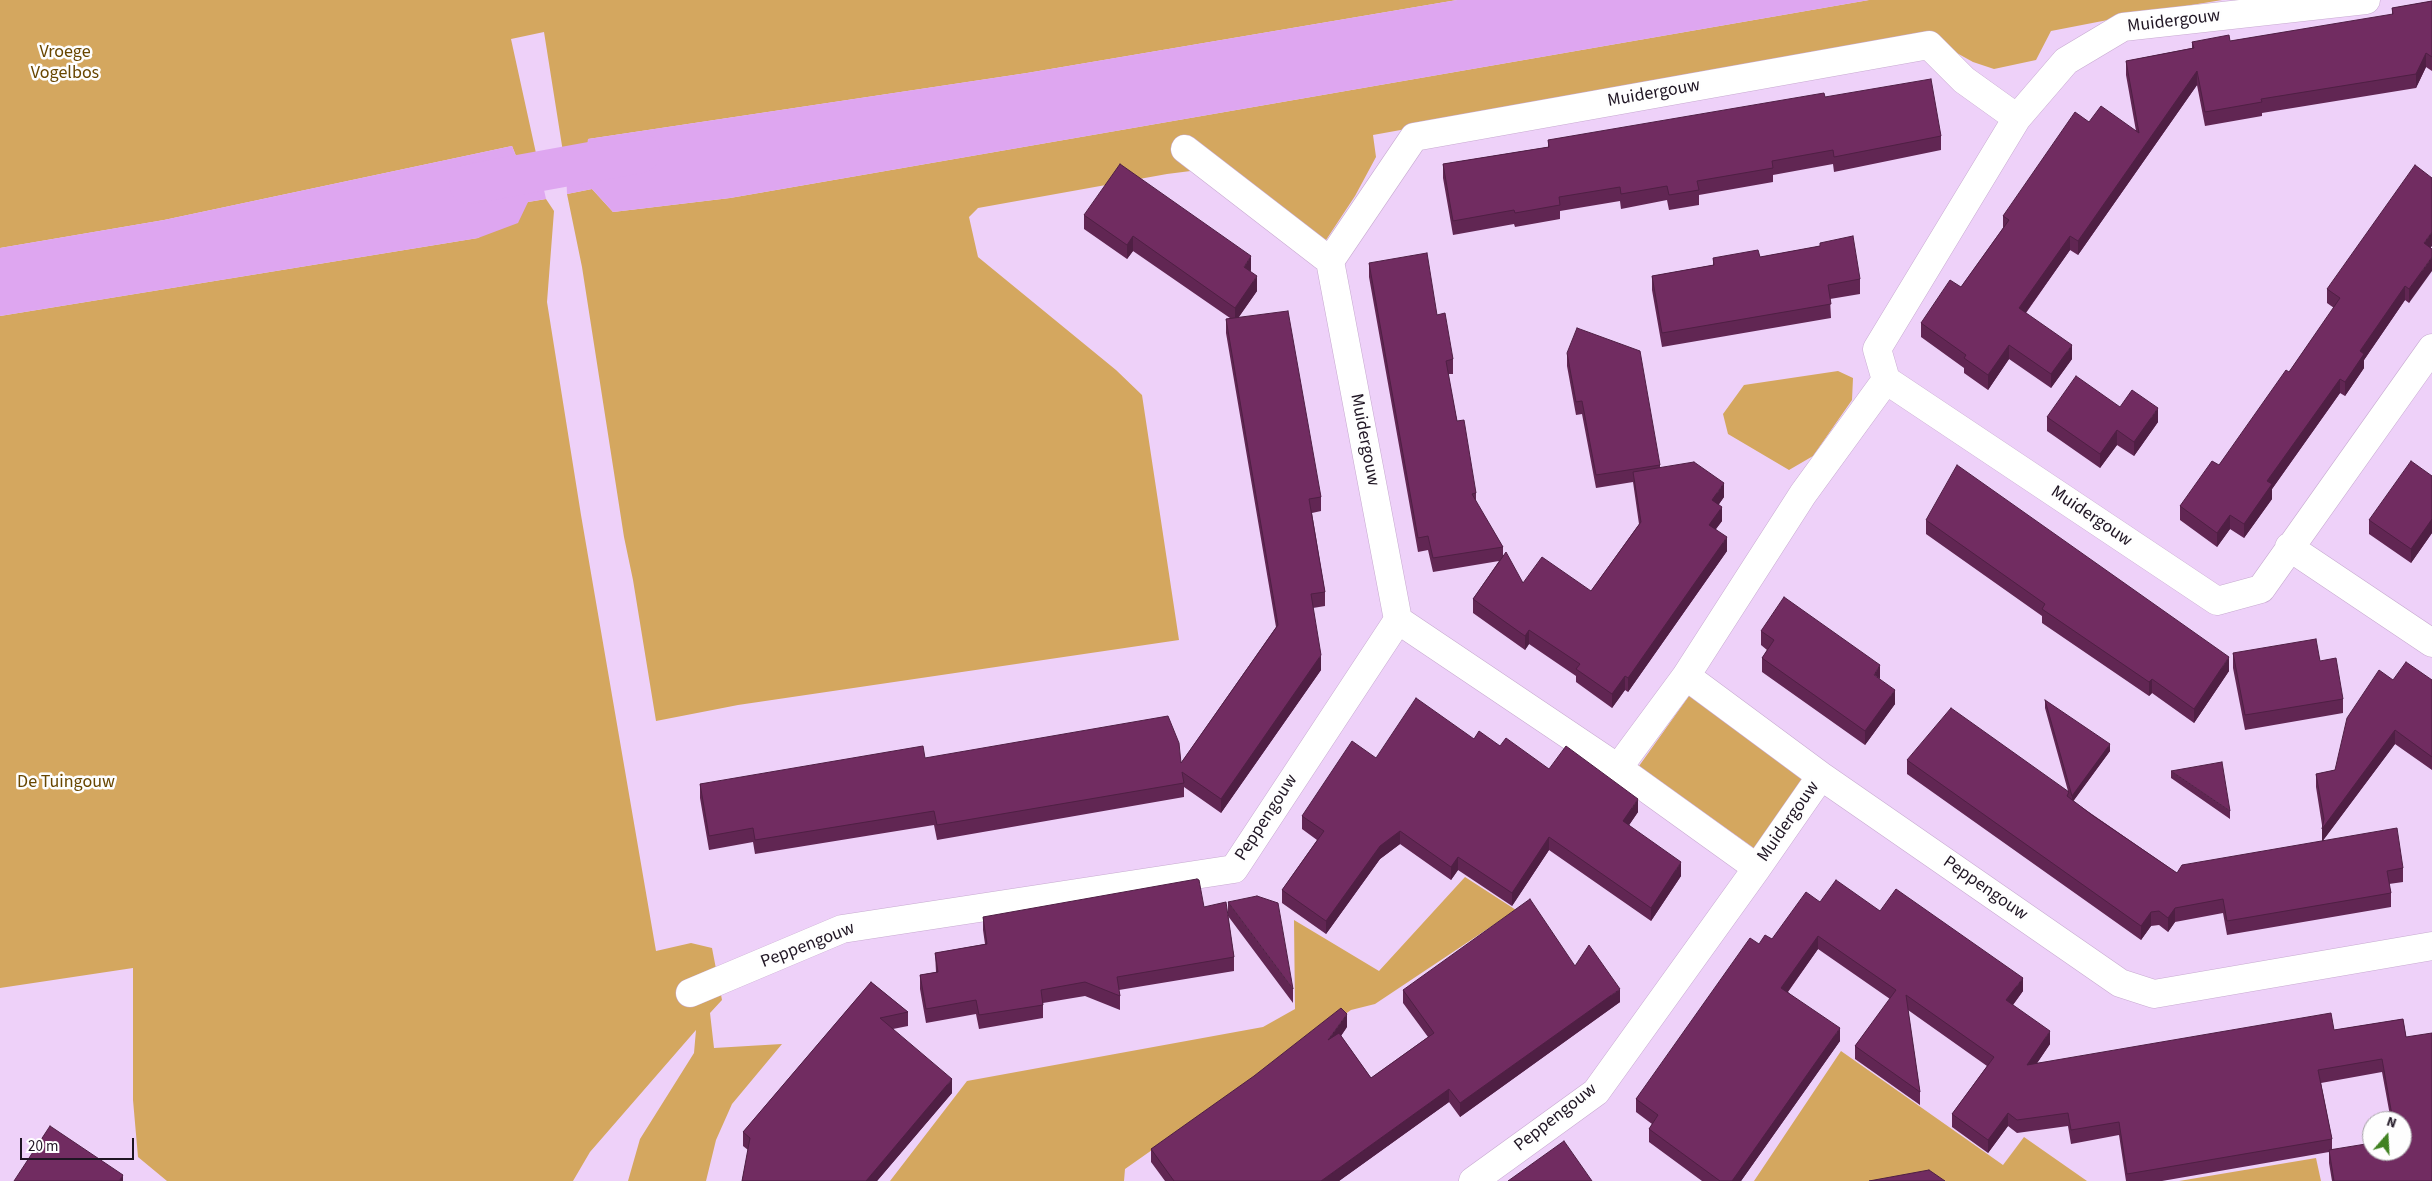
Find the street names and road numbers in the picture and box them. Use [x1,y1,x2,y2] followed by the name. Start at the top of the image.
[2126,6,2222,38] street label: Muidergouw
[1606,75,1702,113] street label: Muidergouw
[1344,392,1384,488] street label: Muidergouw
[2046,482,2136,552] street label: Muidergouw
[1231,771,1303,865] street label: Peppengouw
[1753,777,1825,867] street label: Muidergouw
[1938,852,2032,926] street label: Peppengouw
[758,918,858,974] street label: Peppengouw
[1510,1079,1602,1157] street label: Peppengouw

